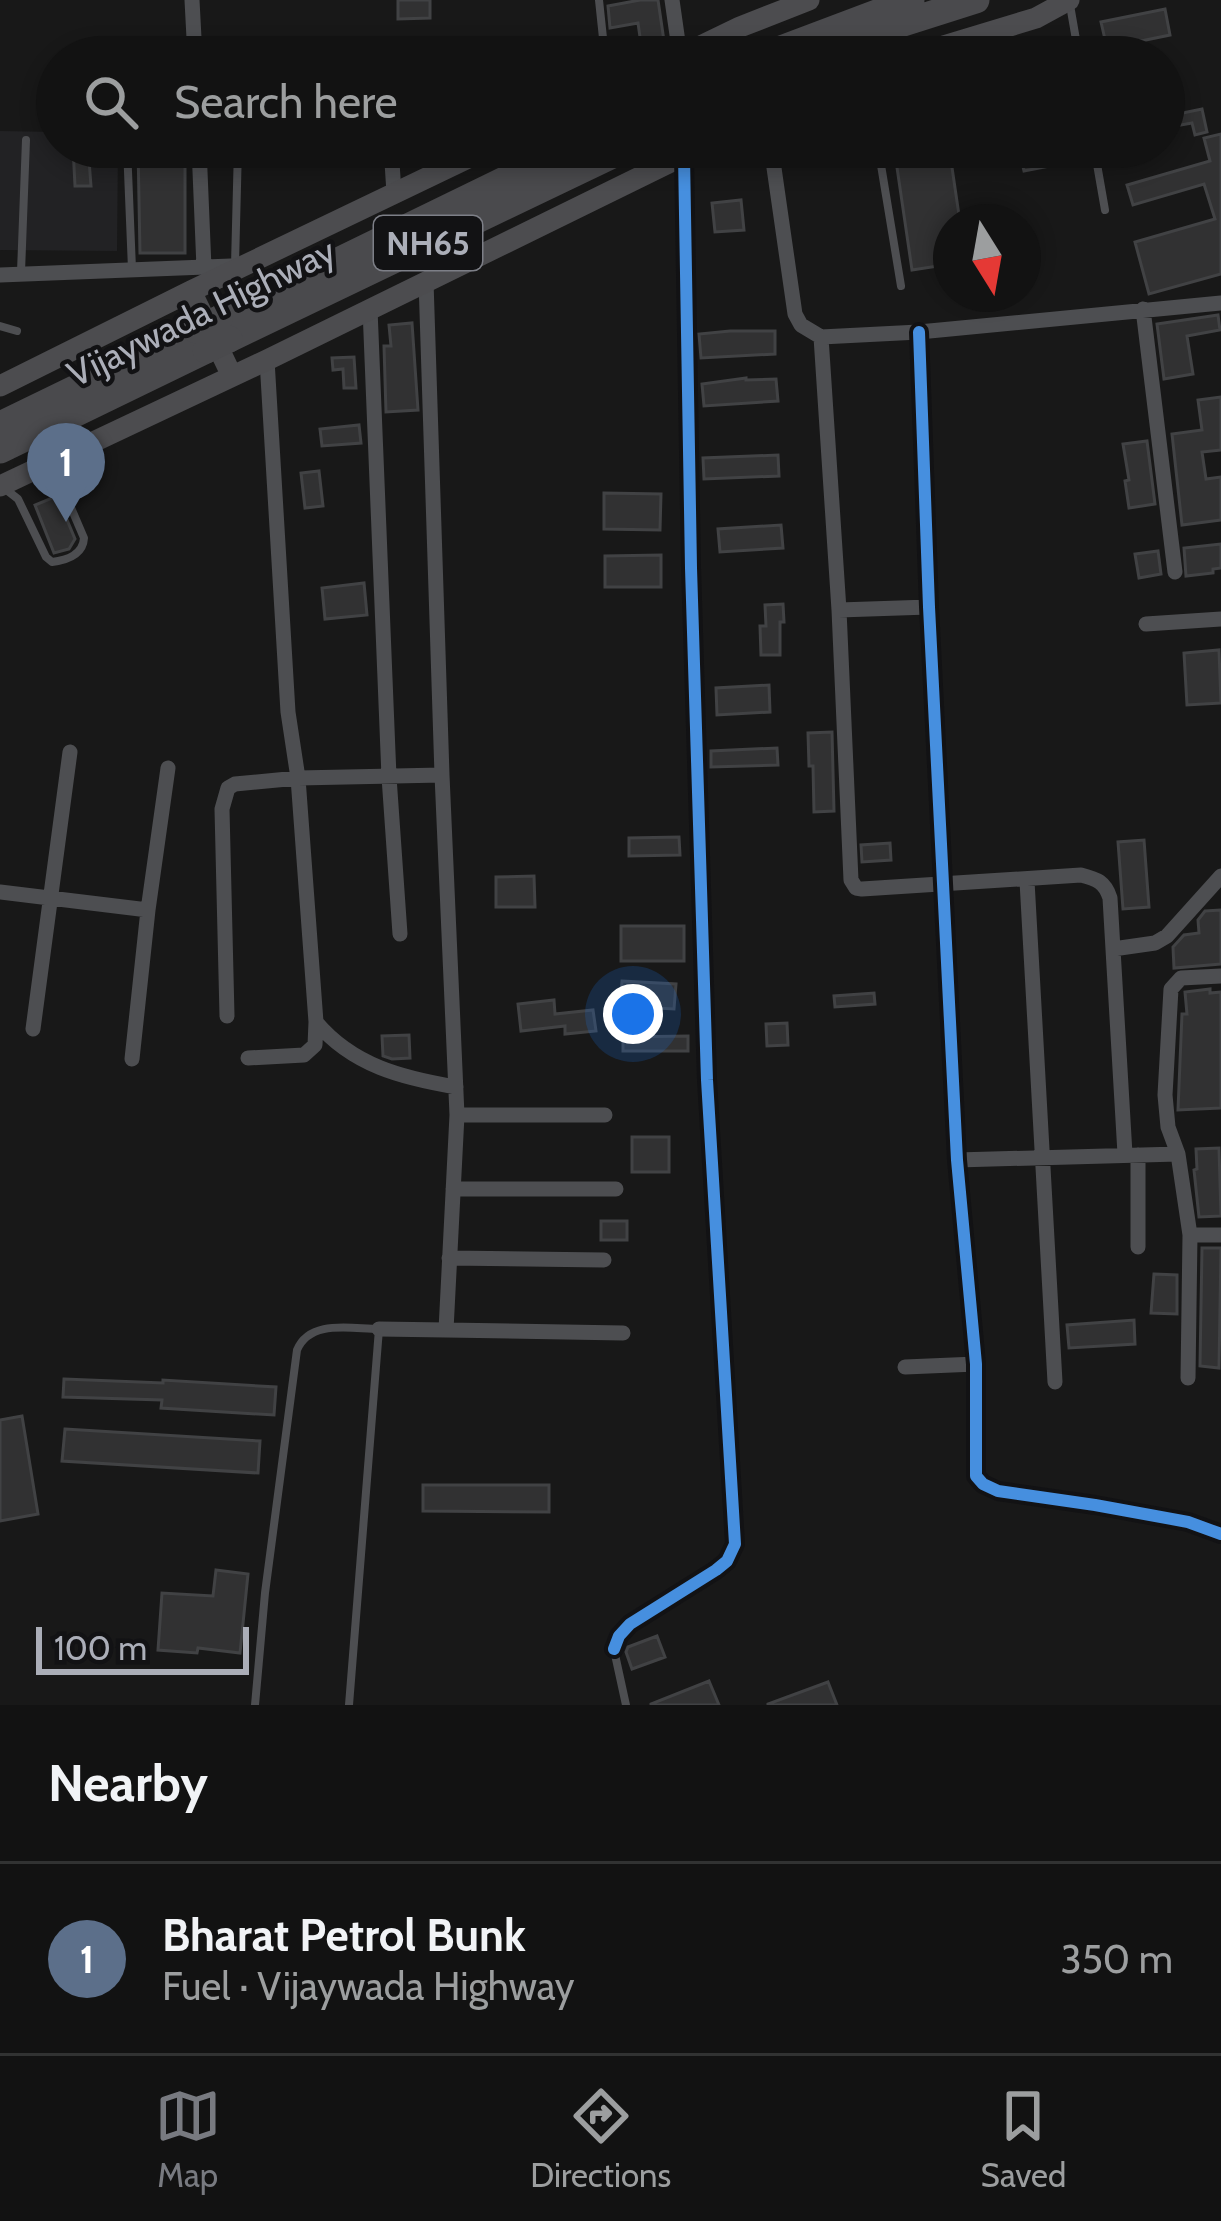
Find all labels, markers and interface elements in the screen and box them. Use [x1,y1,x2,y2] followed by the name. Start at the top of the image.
[36,36,1185,168] search box
[78,69,144,135] icon: search
[174,75,398,129] text: Search here
[933,204,1041,312] north arrow
[374,216,482,270] road number: NH65
[60,228,342,396] street label: Vijaywada Highway
[27,423,105,522] pin: 1
[603,984,663,1044] your location
[36,1621,249,1674] scale bar
[54,1628,147,1668] text: 100 m
[48,1752,208,1814] text: Nearby
[162,1908,526,1962] text: Bharat Petrol Bunk
[80,1935,94,1983] text: 1
[1061,1935,1173,1983] text: 350 m
[162,1962,574,2010] text: Fuel · Vijaywada Highway
[155,2083,221,2195] tab: Map
[530,2083,671,2195] tab: Directions
[981,2083,1066,2195] tab: Saved

